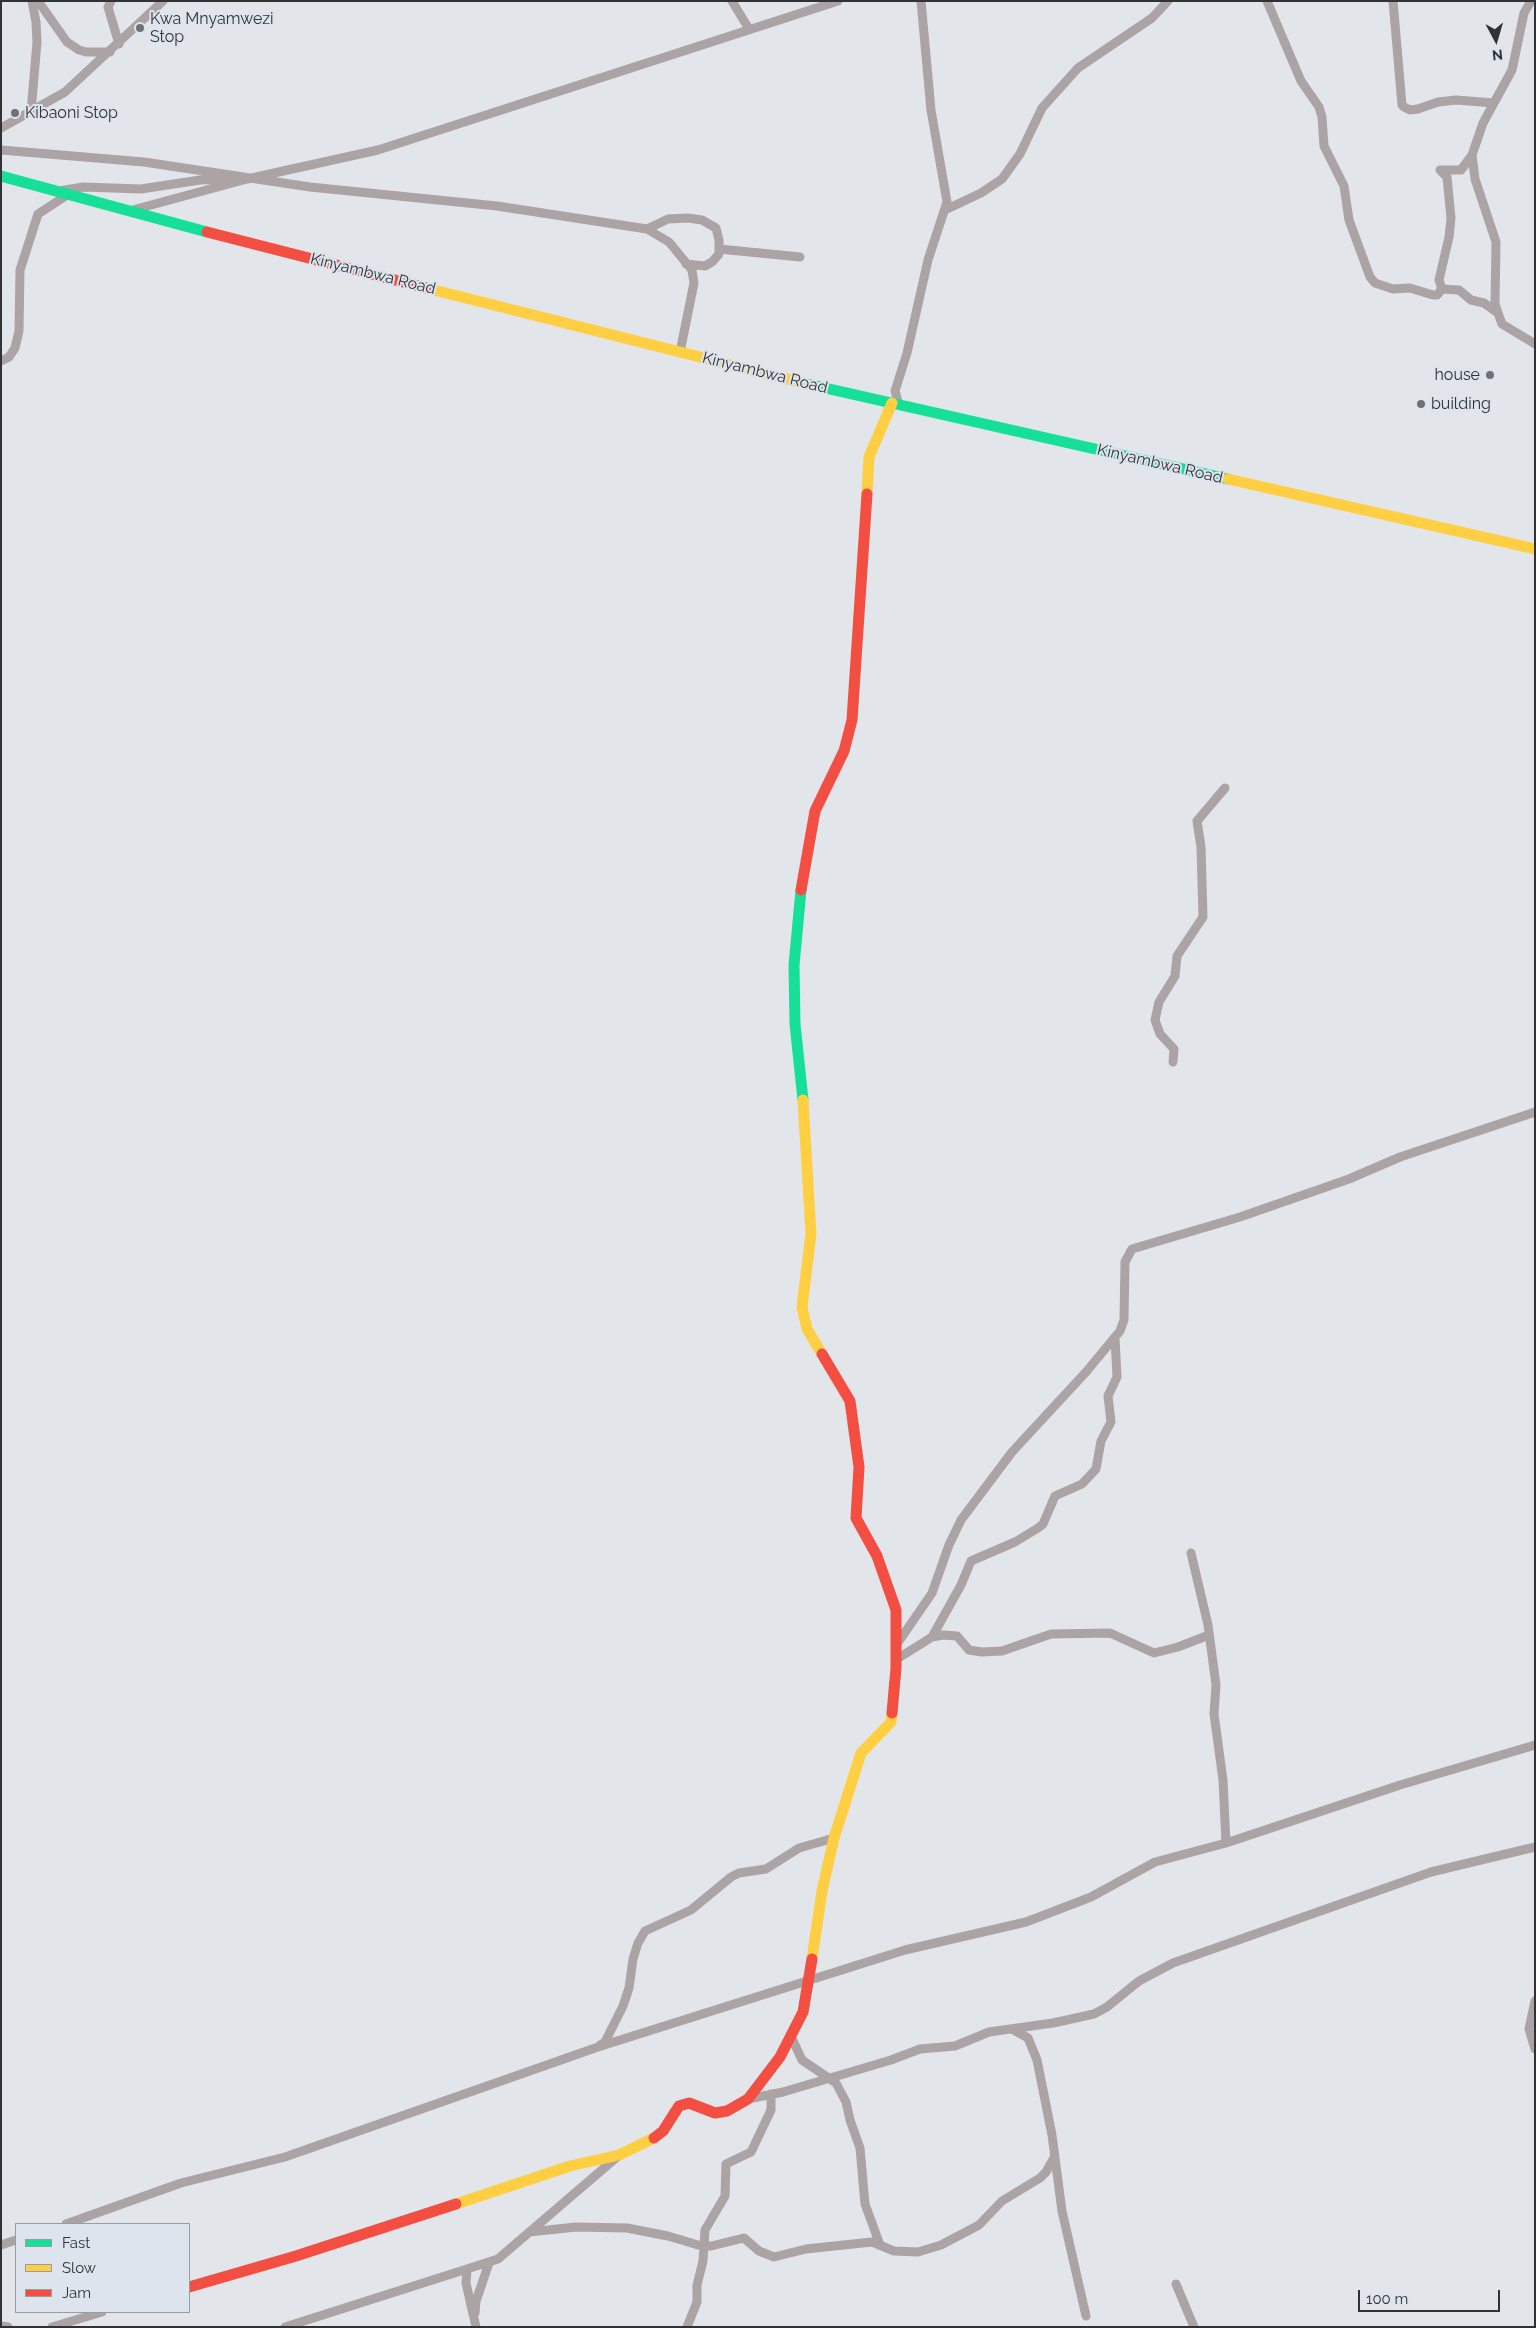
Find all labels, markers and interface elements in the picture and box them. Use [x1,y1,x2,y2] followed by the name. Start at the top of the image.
[150,9,274,47] place label: Kwa Mnyamwezi Stop
[1471,15,1521,65] north arrow
[134,22,146,34] marker: Kwa Mnyamwezi Stop
[1491,46,1504,63] text: N
[25,103,118,123] place label: Kibaoni Stop
[9,107,21,119] marker: Kibaoni Stop
[308,249,438,299] street label: Kinyambwa Road
[700,348,830,398] street label: Kinyambwa Road
[1435,365,1480,385] place label: house
[1484,369,1496,381] marker: house
[1431,394,1491,414] place label: building
[1415,398,1427,410] marker: building
[1095,440,1225,488] street label: Kinyambwa Road
[15,2223,190,2313] legend
[62,2234,90,2252] text: Fast
[62,2259,96,2277] text: Slow
[1361,2280,1504,2312] scale bar
[62,2284,91,2302] text: Jam
[1366,2290,1408,2308] text: 100 m

